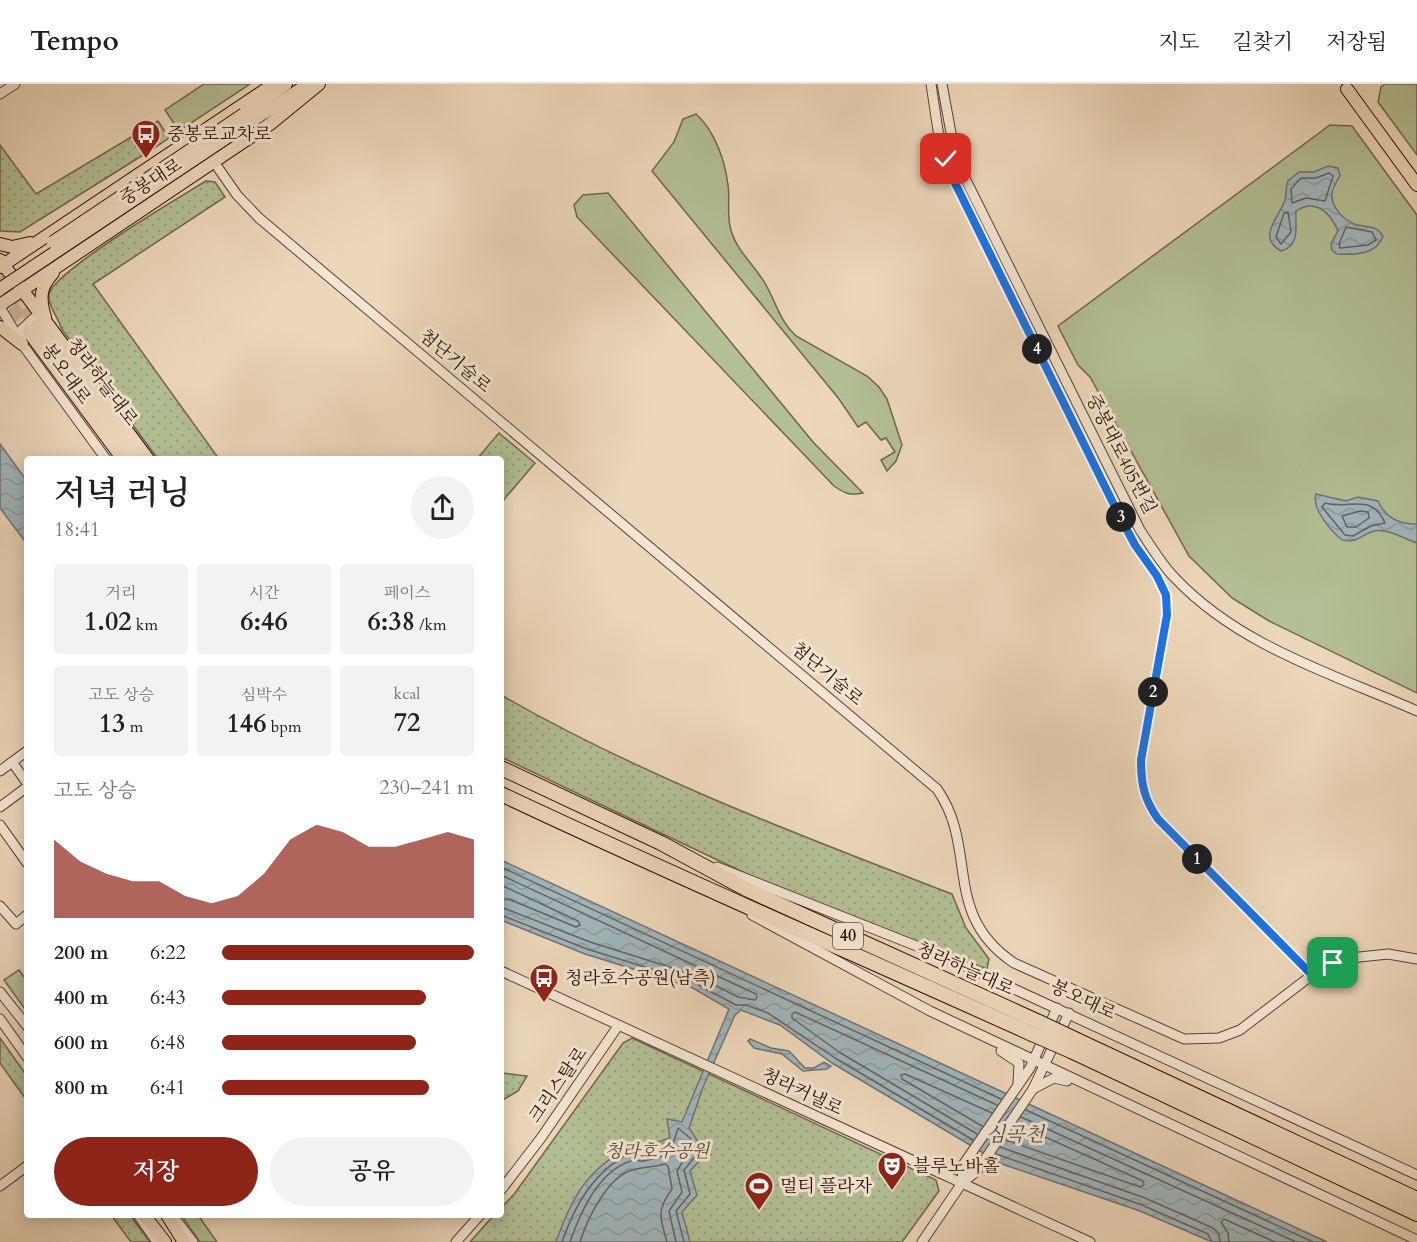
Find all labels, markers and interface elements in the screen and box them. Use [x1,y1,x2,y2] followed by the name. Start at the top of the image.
[30,22,119,60] text: Tempo
[1159,28,1199,57] text: 지도
[1232,28,1293,57] text: 길찾기
[1326,28,1387,57] text: 저장됨
[130,118,162,160] bus stop icon: 중봉로교차로
[167,122,271,147] place label: 중봉로교차로
[920,133,971,184] pin
[929,142,962,175] icon: check
[115,153,187,211] street label: 중봉대로
[414,323,496,399] street label: 첨단기술로
[61,333,143,431] street label: 청라하늘대로
[1022,334,1052,364] pin: 4
[1033,338,1041,360] text: 4
[35,339,97,409] street label: 봉오대로
[1080,390,1162,518] street label: 중봉대로405번길
[54,471,190,516] text: 저녁 러닝
[411,476,474,539] button: share
[1106,502,1136,532] pin: 3
[1117,506,1125,528] text: 3
[54,516,100,543] text: 18:41
[106,582,136,604] text: 거리
[249,582,279,604] text: 시간
[384,582,430,604] text: 페이스
[84,604,132,639] text: 1.02
[240,604,288,639] text: 6:46
[367,604,415,639] text: 6:38
[132,614,158,636] text: km
[415,614,447,636] text: /km
[786,636,868,712] street label: 첨단기술로
[1138,677,1168,707] pin: 2
[1149,681,1157,703] text: 2
[394,683,420,705] text: kcal
[88,684,154,706] text: 고도 상승
[241,684,287,706] text: 심박수
[394,705,420,740] text: 72
[99,706,125,741] text: 13
[227,706,267,741] text: 146
[125,716,143,738] text: m
[267,716,301,738] text: bpm
[379,774,474,801] text: 230–241 m
[54,777,137,804] text: 고도 상승
[1182,844,1212,874] pin: 1
[1193,848,1201,870] text: 1
[833,923,863,949] road number: 40
[912,936,1018,1002] street label: 청라하늘대로
[1307,937,1358,988] pin
[54,939,109,966] text: 200 m
[150,939,186,966] text: 6:22
[1316,946,1349,979] icon: arrive
[528,962,560,1004] bus stop icon: 청라호수공원(남측)
[565,966,716,991] place label: 청라호수공원(남측)
[1046,974,1120,1026] street label: 봉오대로
[54,984,109,1011] text: 400 m
[150,984,186,1011] text: 6:43
[54,1029,109,1056] text: 600 m
[150,1029,186,1056] text: 6:48
[523,1042,593,1128] street label: 크리스탈로
[757,1062,847,1122] street label: 청라커낼로
[54,1074,109,1101] text: 800 m
[150,1074,186,1101] text: 6:41
[986,1121,1046,1148] water label: 심곡천
[54,1137,258,1206] button: 저장
[270,1137,474,1206] button: 공유
[605,1139,711,1164] park label: 청라호수공원
[876,1150,908,1192] theatre icon: 블루노바홀
[913,1154,1000,1179] place label: 블루노바홀
[743,1170,775,1212] sports icon: 멀티 플라자
[780,1174,872,1199] place label: 멀티 플라자

